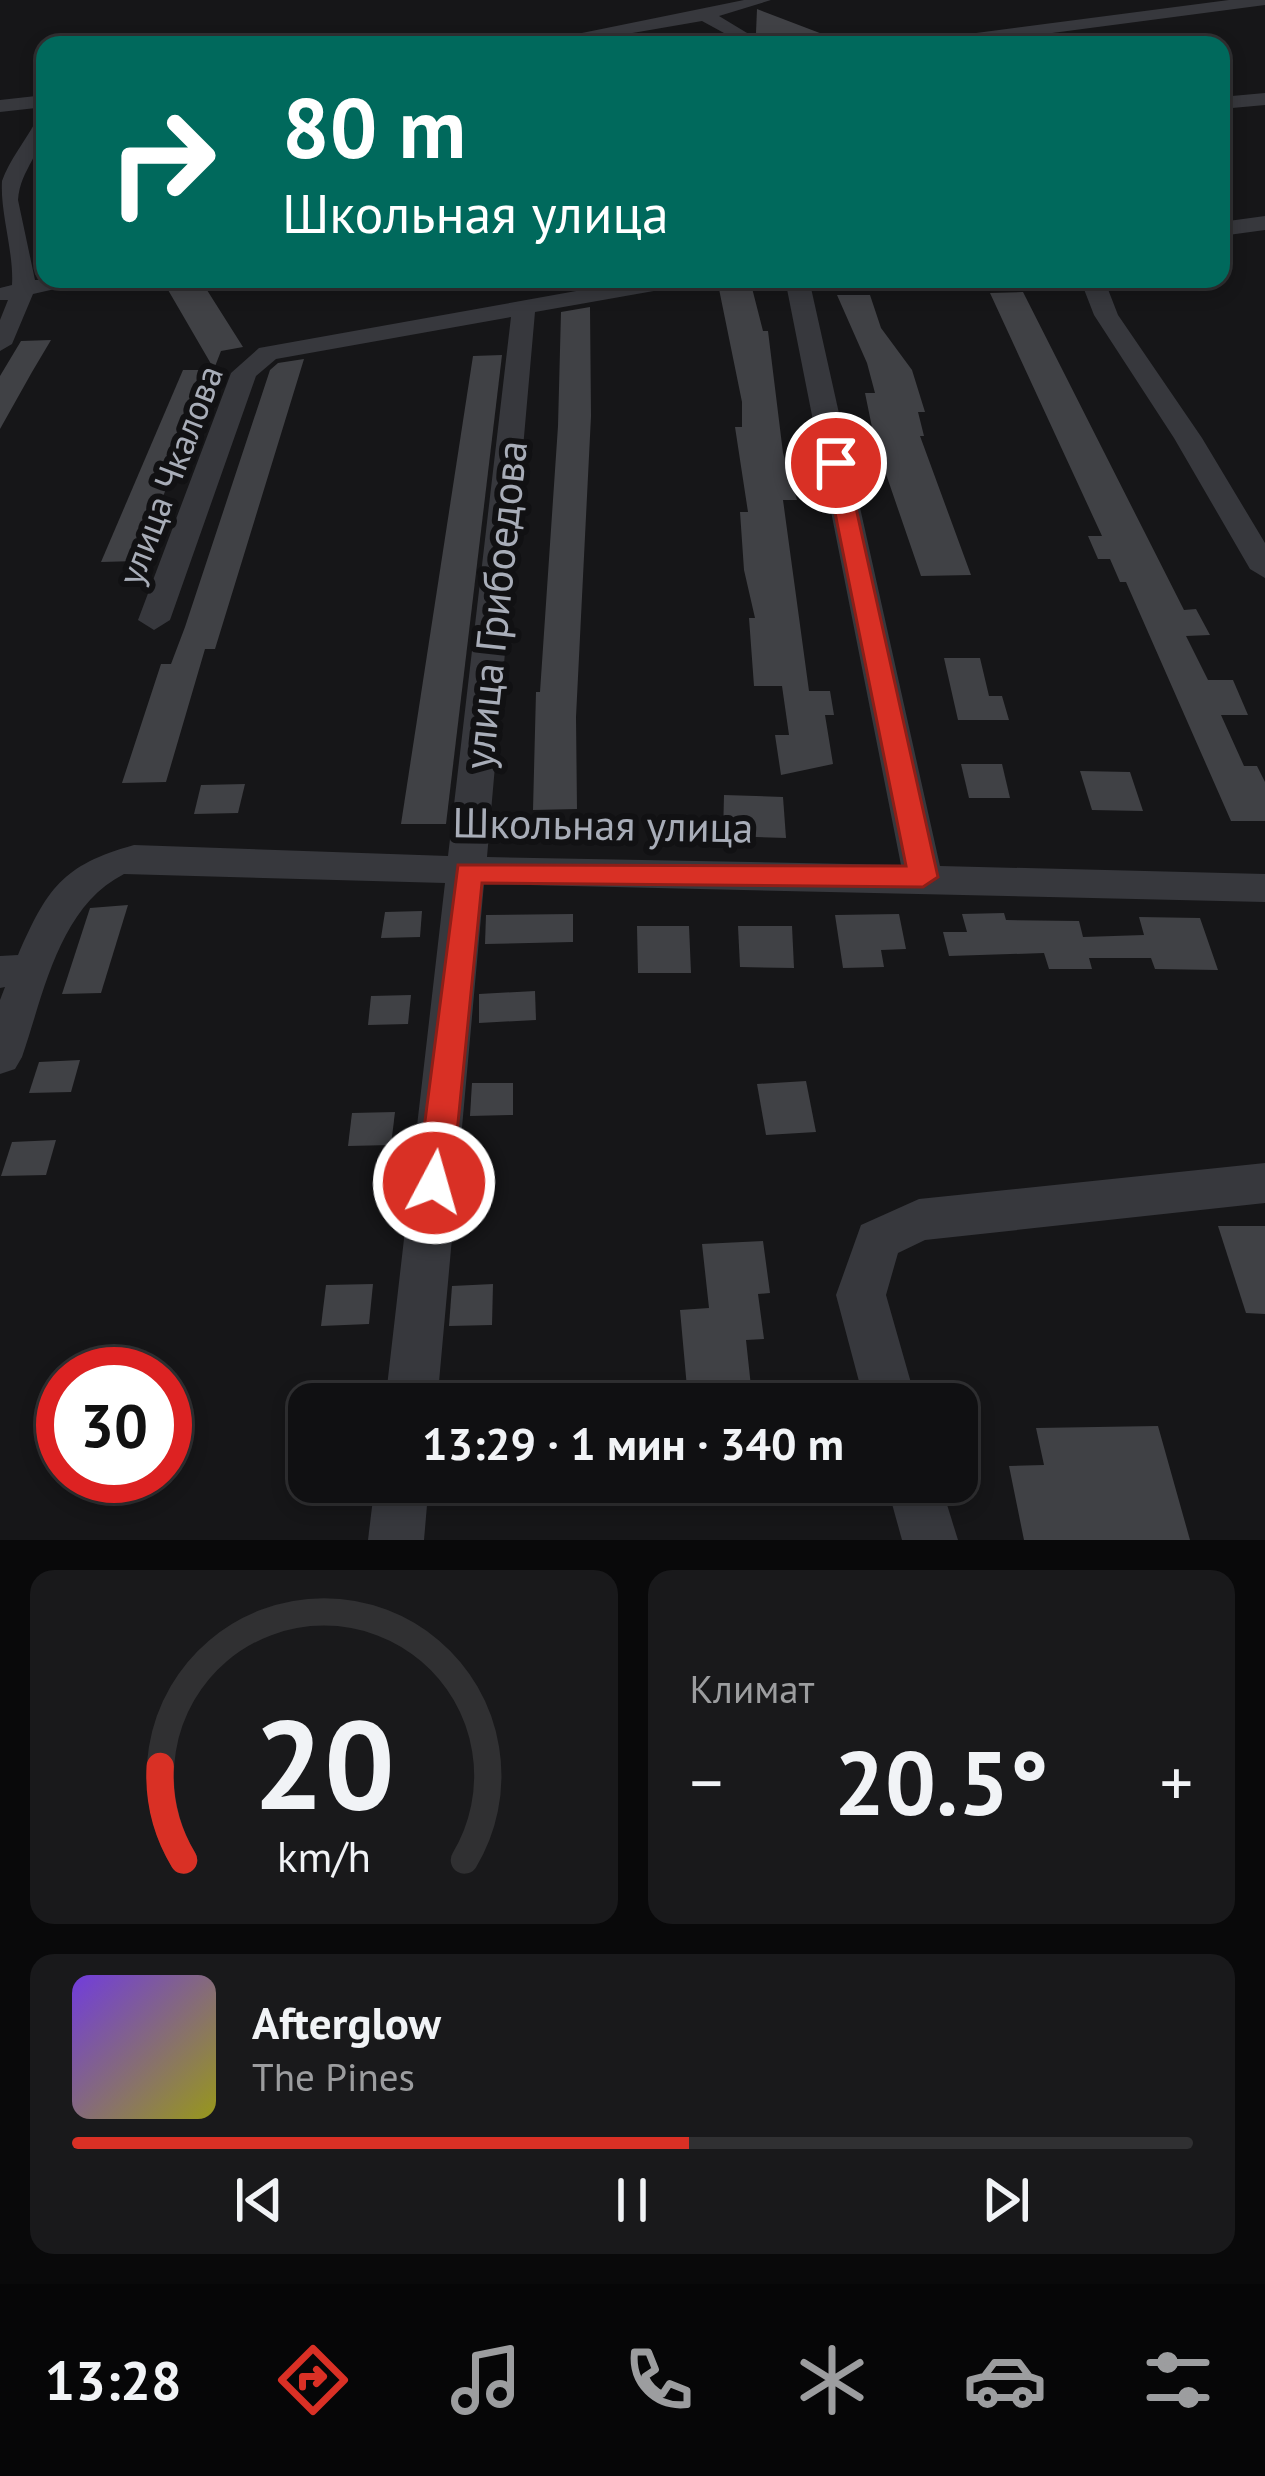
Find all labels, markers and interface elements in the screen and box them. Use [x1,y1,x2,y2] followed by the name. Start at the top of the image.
[282,72,466,181] text: 80 m
[84,84,240,240] icon: right
[282,178,669,248] text: Школьная улица
[106,358,233,591] street label: улица Чкалова
[785,412,887,514] pin
[803,430,869,496] icon: arrive
[450,438,539,772] street label: улица Грибоедова
[452,794,754,855] street label: Школьная улица
[371,1120,497,1246] position arrow
[36,1347,192,1503] speed limit sign: 30
[422,1414,844,1472] text: 13:29 · 1 мин · 340 m
[690,1663,814,1714] text: Климат
[253,1682,395,1843] text: 20
[834,1723,1049,1840] text: 20.5°
[690,1739,723,1824] text: −
[1160,1739,1193,1824] text: +
[277,1828,371,1884] text: km/h
[252,1993,441,2051] text: Afterglow
[252,2051,415,2102] text: The Pines
[226,2167,292,2233] icon: previous
[599,2167,665,2233] icon: pause
[973,2167,1039,2233] icon: next
[271,2338,355,2422] icon: directions
[444,2338,528,2422] icon: music
[617,2338,701,2422] icon: phone
[790,2338,874,2422] icon: climate
[963,2338,1047,2422] icon: car
[1136,2338,1220,2422] icon: filters
[45,2345,182,2415] text: 13:28

